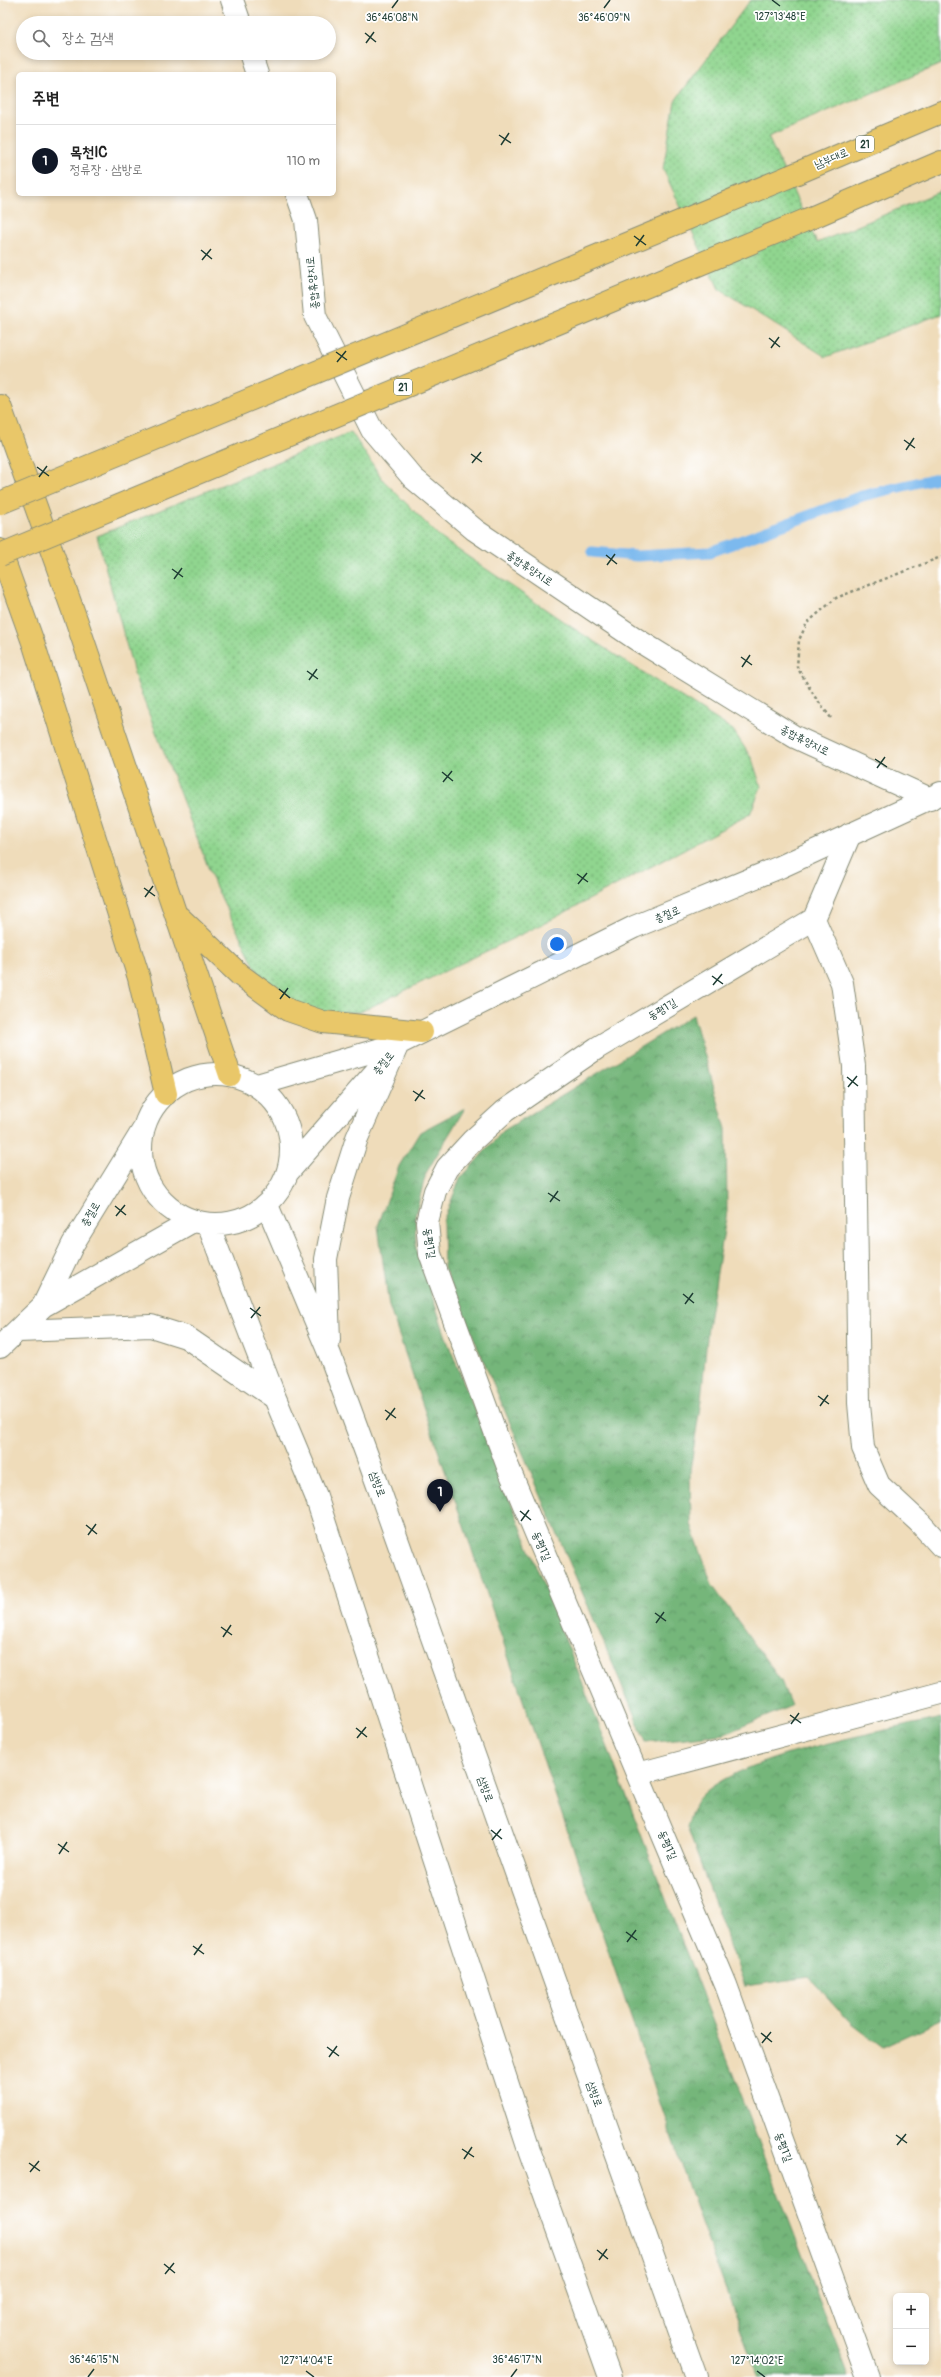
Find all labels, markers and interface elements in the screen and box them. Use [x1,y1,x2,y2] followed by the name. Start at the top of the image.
[755,11,805,23] text: 127°13'48"E
[366,12,418,24] text: 36°46'08"N
[578,12,630,24] text: 36°46'09"N
[16,16,336,60] search box
[30,27,52,49] icon: search
[62,29,114,48] text: 장소 검색
[32,88,59,109] text: 주변
[856,136,874,152] road number: 21
[70,143,108,162] text: 목천IC
[812,146,850,171] street label: 남부대로
[42,153,48,169] text: 1
[287,153,320,169] text: 110 m
[70,162,143,178] text: 정류장 · 삼방로
[303,256,322,310] street label: 종합휴양지로
[394,379,412,395] road number: 21
[504,548,555,589] street label: 종합휴양지로
[778,723,832,758] street label: 종합휴양지로
[652,903,682,926] street label: 충절로
[547,934,567,954] your location
[646,996,679,1023] street label: 동평1길
[370,1049,397,1078] street label: 충절로
[78,1199,103,1229] street label: 충절로
[421,1227,438,1259] street label: 동평1길
[367,1469,388,1499] street label: 삼방로
[427,1479,453,1512] pin: 1
[530,1529,554,1563] street label: 동평1길
[475,1774,496,1804] street label: 삼방로
[656,1828,680,1862] street label: 동평1길
[584,2079,605,2109] street label: 삼방로
[772,2130,795,2164] street label: 동평1길
[893,2293,929,2365] map controls
[893,2293,929,2329] button: +
[893,2329,929,2365] button: −
[69,2354,119,2366] text: 36°46'15"N
[492,2354,542,2366] text: 36°46'17"N
[280,2355,332,2367] text: 127°14'04"E
[731,2355,783,2367] text: 127°14'02"E

